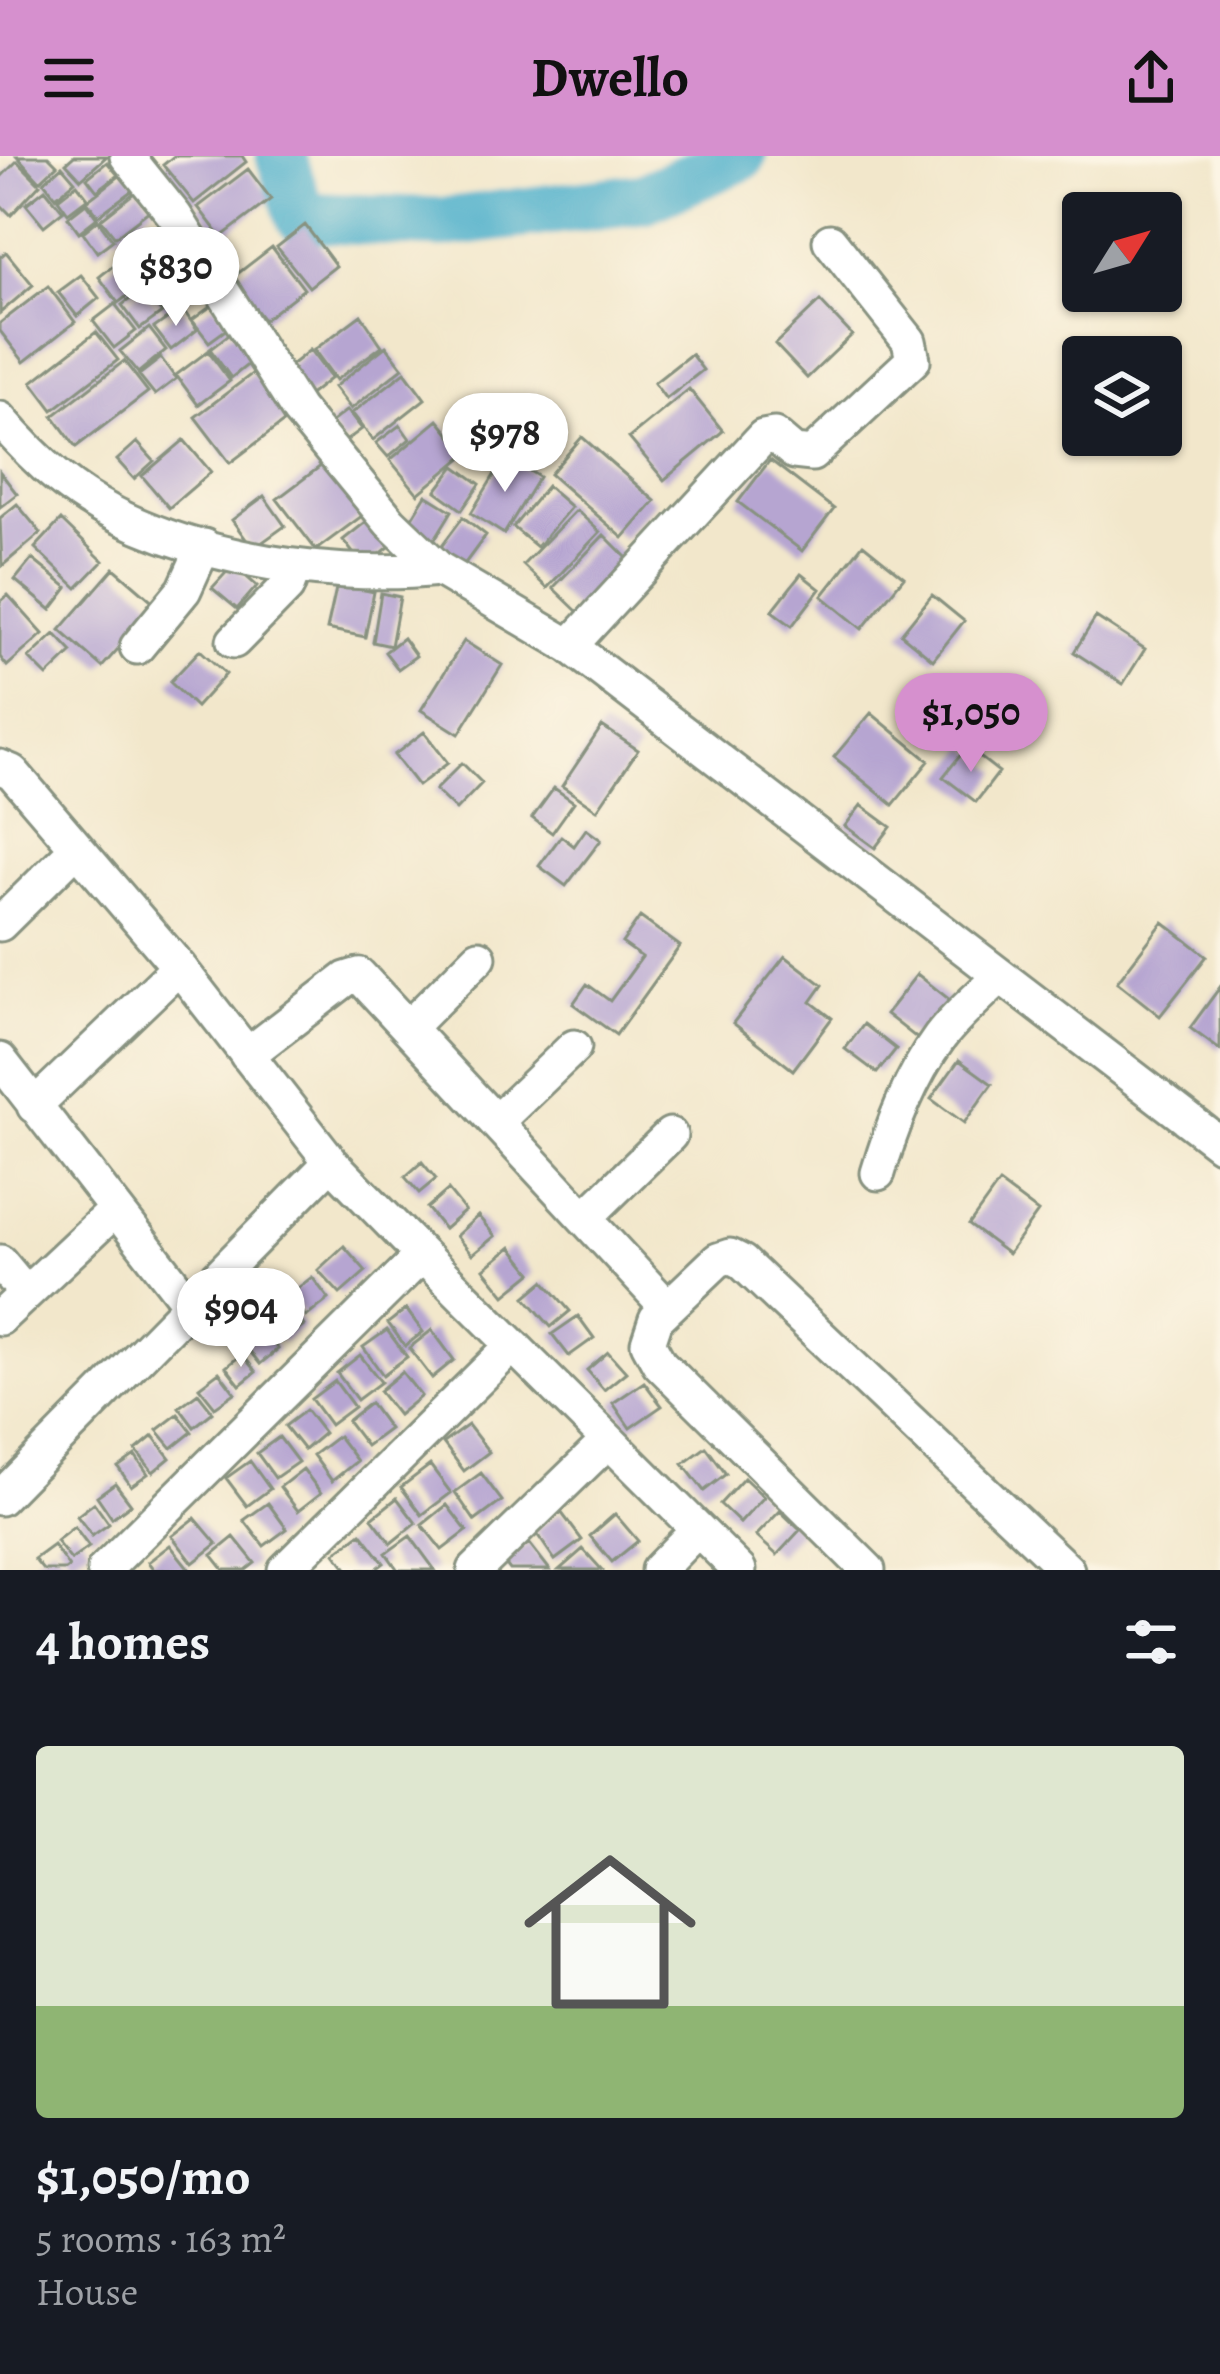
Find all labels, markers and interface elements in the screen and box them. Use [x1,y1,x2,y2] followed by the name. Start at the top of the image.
[531,41,689,115] text: Dwello
[36,45,102,111] icon: menu
[1118,45,1184,111] icon: share
[1062,192,1182,312] north arrow
[1062,192,1182,456] map controls
[105,227,247,329] pin: $830
[139,239,213,292] text: $830
[1062,336,1182,456] button: layers
[434,393,576,495] pin: $978
[469,405,541,458] text: $978
[873,673,1069,775] pin: $1,050
[922,685,1020,738] text: $1,050
[170,1268,312,1370] pin: $904
[204,1280,278,1333] text: $904
[36,1607,210,1677] text: 4 homes
[1118,1609,1184,1675] icon: filters
[502,1824,718,2040] icon: home
[36,2142,251,2212] text: $1,050/mo
[36,2212,286,2265] text: 5 rooms · 163 m²
[36,2265,138,2318] text: House

